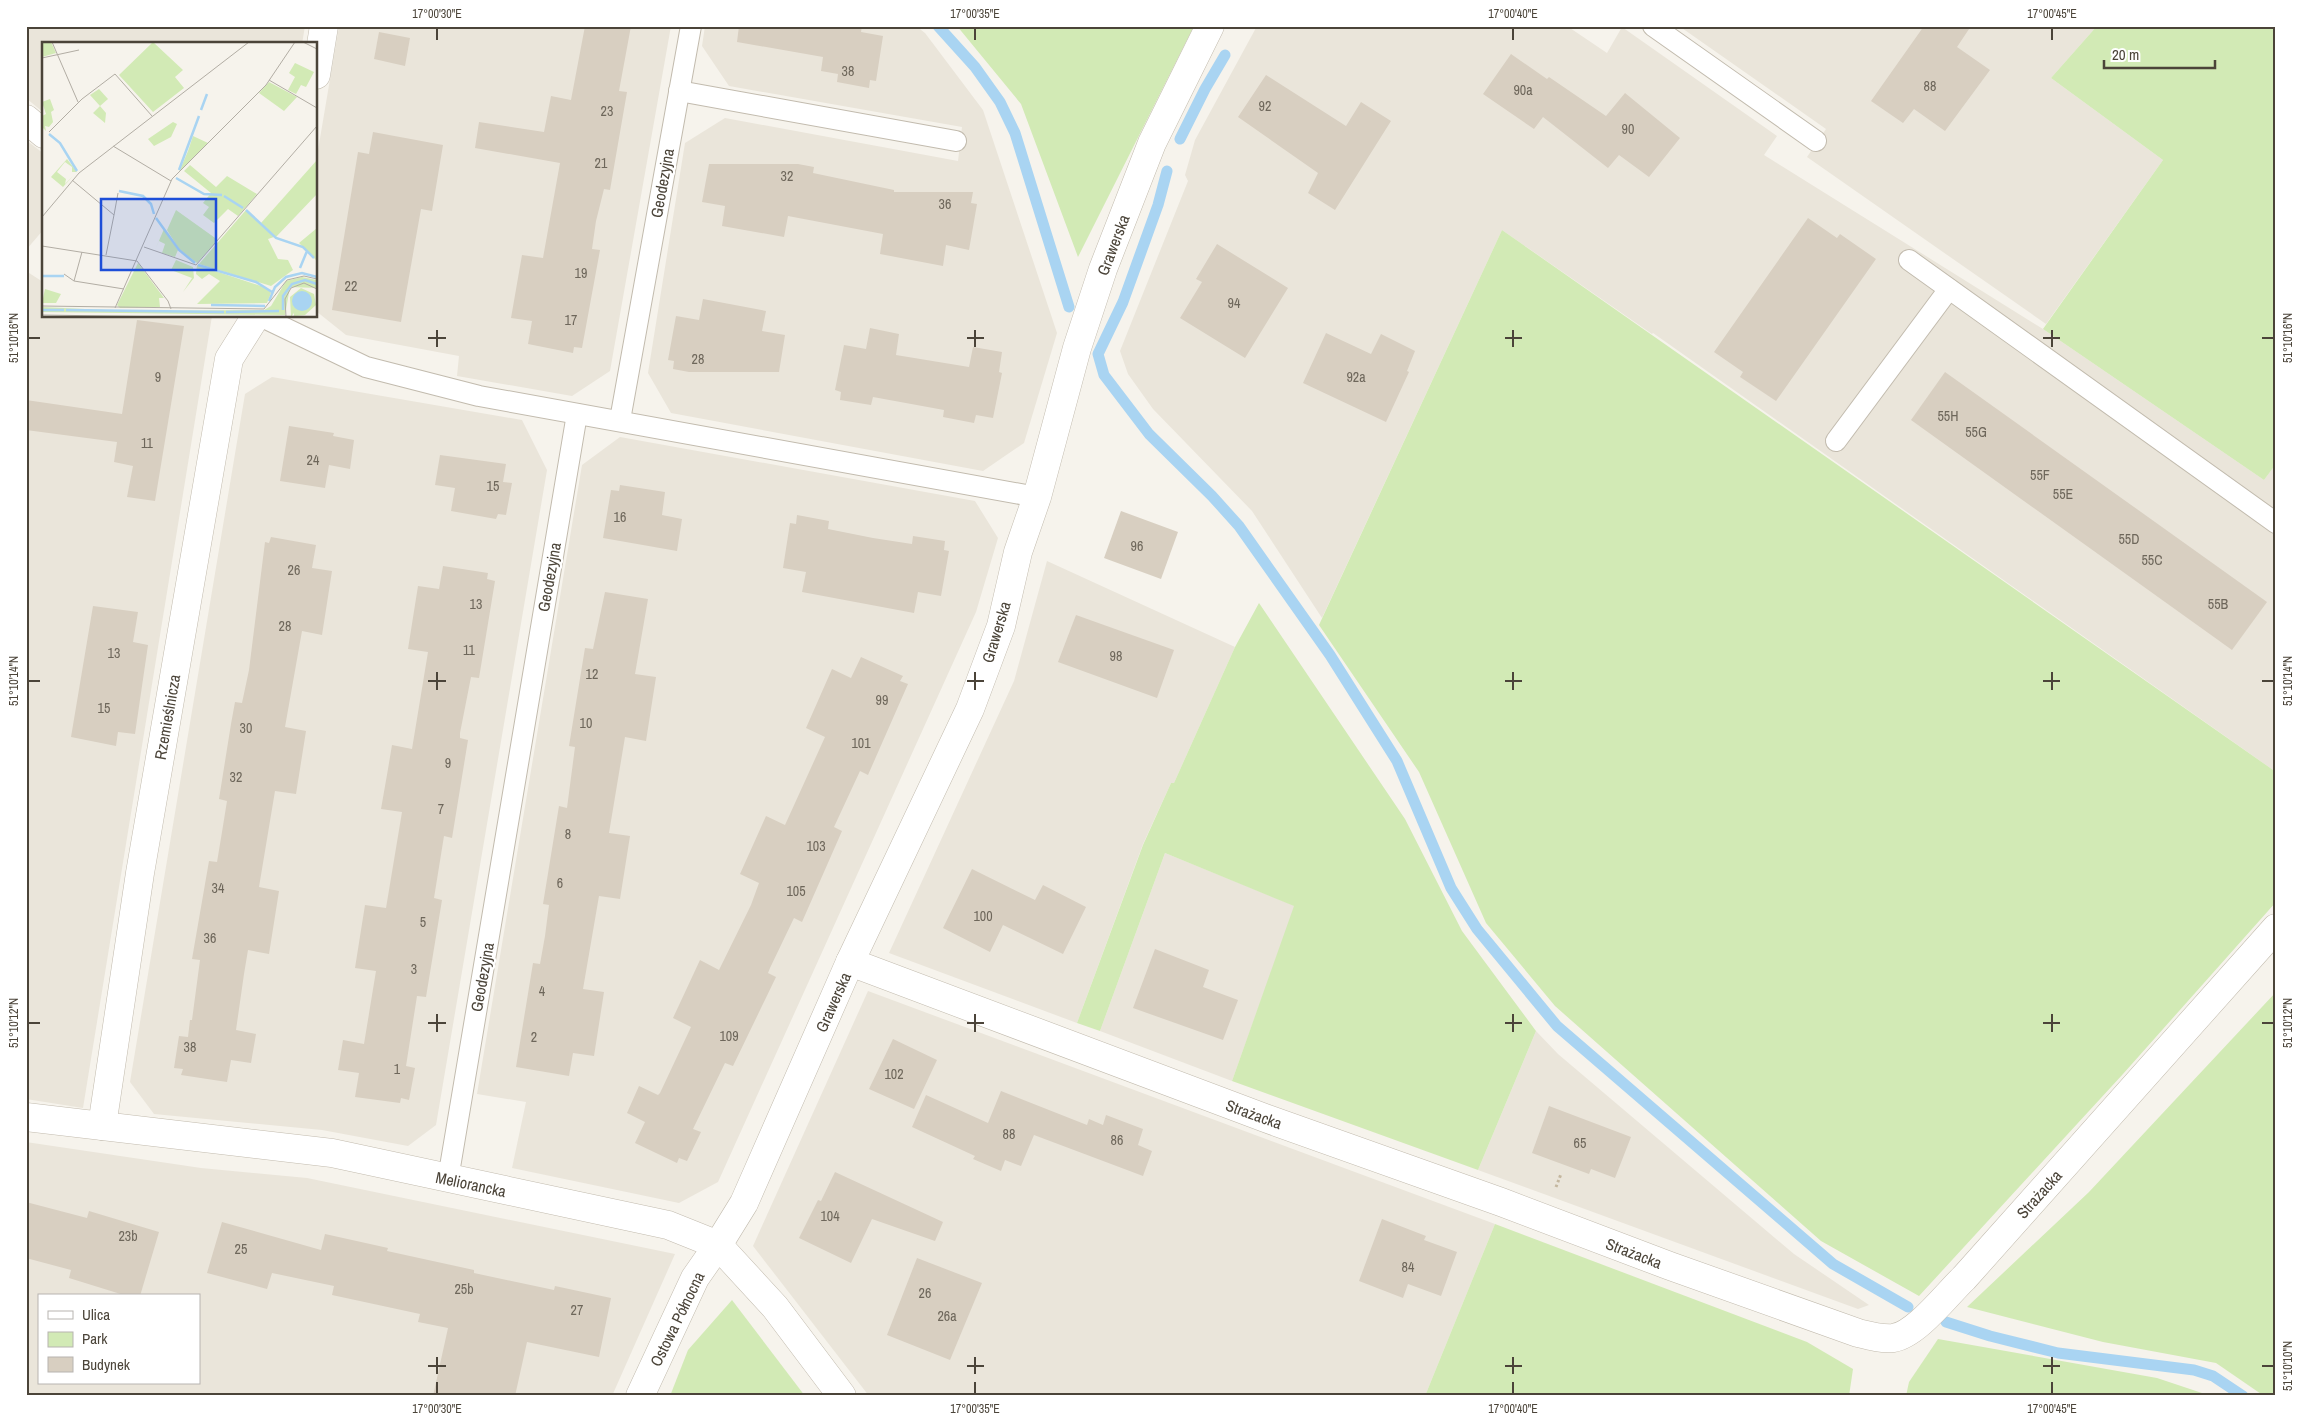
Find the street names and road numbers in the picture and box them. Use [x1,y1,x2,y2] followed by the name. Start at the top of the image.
[645,146,679,219] street label: Geodezyjna
[1091,211,1135,279] street label: Grawerska
[532,540,566,613] street label: Geodezyjna
[976,598,1016,666] street label: Grawerska
[149,672,185,761] street label: Rzemieślnicza
[465,940,499,1013] street label: Geodezyjna
[810,968,856,1035] street label: Grawerska
[1223,1094,1286,1135] street label: Strażacka
[2011,1164,2067,1223] street label: Strażacka
[434,1166,509,1202] street label: Meliorancka
[1603,1232,1666,1274] street label: Strażacka
[645,1267,710,1370] street label: Ostowa Północna

